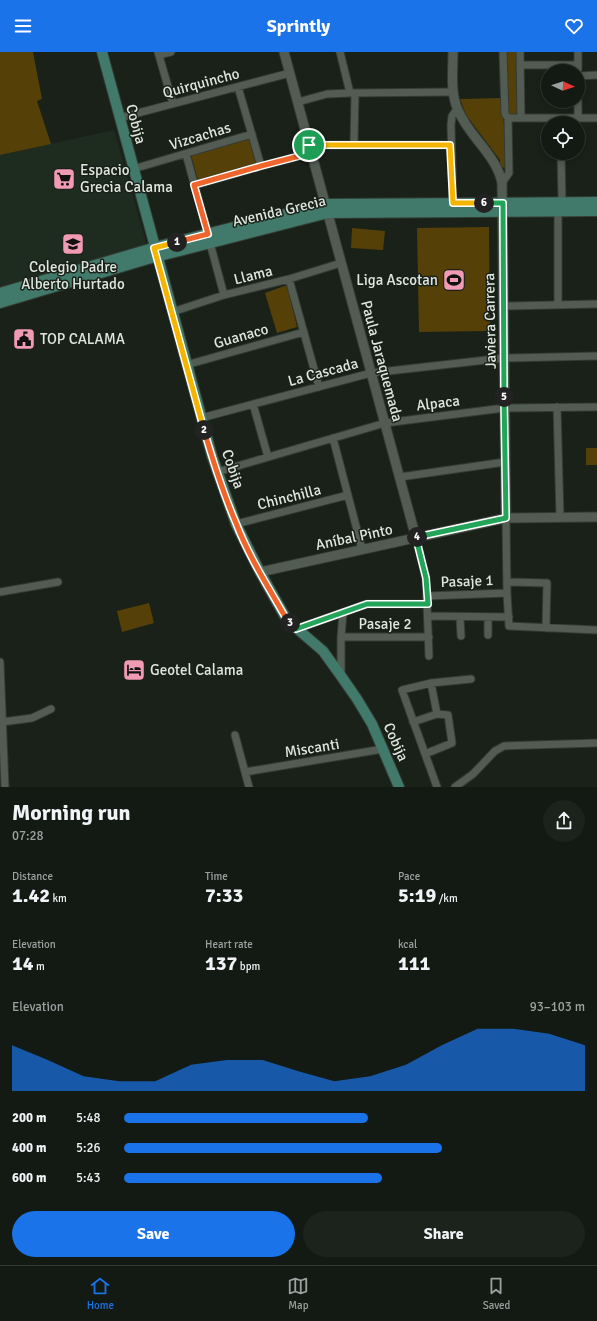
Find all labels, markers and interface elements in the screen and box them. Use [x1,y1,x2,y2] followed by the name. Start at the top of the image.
[12,15,34,37] icon: menu
[267,15,330,37] text: Sprintly
[563,15,585,37] icon: heart
[161,64,242,102] street label: Quirquincho
[541,64,585,108] north arrow
[541,64,585,160] map controls
[122,102,150,146] street label: Cobija
[541,116,585,160] button: locate
[167,118,233,154] street label: Vizcachas
[292,128,326,162] pin
[298,134,320,156] icon: arrive
[80,161,173,196] place label: Espacio Grecia Calama
[51,166,77,192] supermarket icon: Espacio Grecia Calama
[230,191,328,231] street label: Avenida Grecia
[474,193,494,213] pin: 6
[481,196,487,209] text: 6
[60,231,86,257] school or university icon: Colegio Padre Alberto Hurtado
[167,232,187,252] pin: 1
[174,235,180,248] text: 1
[21,258,125,293] place label: Colegio Padre Alberto Hurtado
[232,262,274,288] street label: Llama
[441,267,467,293] sports icon: Liga Ascotan
[356,271,438,289] place label: Liga Ascotan
[480,273,500,369] street label: Javiera Carrera
[357,298,407,424] street label: Paula Jaraquemada
[212,320,271,352] street label: Guanaco
[11,326,37,352] public building icon: TOP CALAMA
[40,330,125,348] place label: TOP CALAMA
[286,354,360,390] street label: La Cascada
[494,387,514,407] pin: 5
[501,390,507,403] text: 5
[415,391,461,415] street label: Alpaca
[194,420,214,440] pin: 2
[201,423,207,436] text: 2
[218,447,248,491] street label: Cobija
[255,480,323,514] street label: Chinchilla
[314,520,394,554] street label: Aníbal Pinto
[407,527,427,547] pin: 4
[414,530,420,543] text: 4
[440,571,494,591] street label: Pasaje 1
[280,613,300,633] pin: 3
[358,615,412,633] street label: Pasaje 2
[287,616,293,629] text: 3
[121,657,147,683] hotel icon: Geotel Calama
[150,661,243,679] place label: Geotel Calama
[380,720,412,764] street label: Cobija
[283,735,341,761] street label: Miscanti
[12,799,131,826] text: Morning run
[543,800,585,842] button: share
[12,828,44,844] text: 07:28
[12,870,53,883] text: Distance
[205,870,228,883] text: Time
[398,870,420,883] text: Pace
[12,883,50,908] text: 1.42
[205,883,243,908] text: 7:33
[398,883,436,908] text: 5:19
[50,892,67,905] text: km
[436,892,458,905] text: /km
[12,938,56,951] text: Elevation
[205,938,253,951] text: Heart rate
[398,938,417,951] text: kcal
[12,951,34,976] text: 14
[205,951,237,976] text: 137
[398,951,430,976] text: 111
[34,960,45,973] text: m
[237,960,260,973] text: bpm
[12,999,64,1015] text: Elevation
[530,999,585,1015] text: 93–103 m
[12,1110,46,1126] text: 200 m
[76,1110,101,1126] text: 5:48
[12,1140,46,1156] text: 400 m
[76,1140,101,1156] text: 5:26
[12,1170,46,1186] text: 600 m
[76,1170,101,1186] text: 5:43
[12,1211,295,1257] button: Save
[303,1211,585,1257] button: Share
[87,1275,114,1312] tab: Home
[287,1275,309,1312] tab: Map
[483,1275,510,1312] tab: Saved

